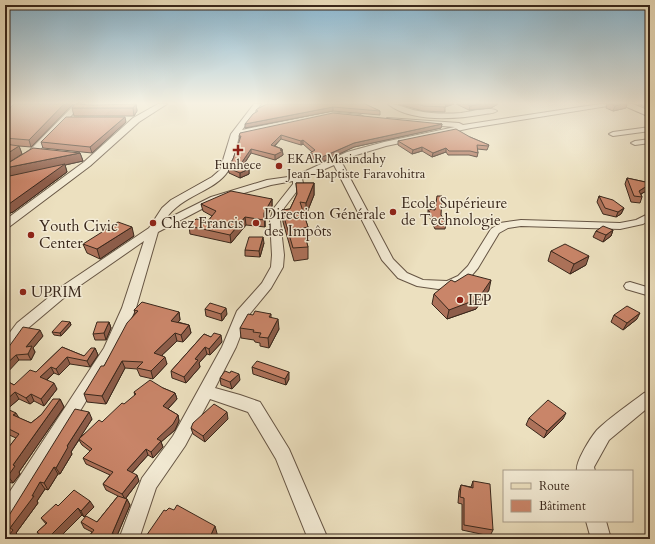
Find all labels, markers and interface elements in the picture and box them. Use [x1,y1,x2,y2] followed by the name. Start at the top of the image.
[232,144,244,156] marker: Funhece
[285,150,426,183] place label: EKAR Masindahy Jean-Baptiste Faravohitra
[215,156,261,174] place label: Funhece
[274,161,284,171] marker: EKAR Masindahy Jean-Baptiste Faravohitra
[401,193,508,230] place label: Ecole Supérieure de Technologie
[264,204,386,241] place label: Direction Générale des Impôts
[388,207,398,217] marker: Ecole Supérieure de Technologie
[161,213,243,233] place label: Chez Francis
[39,216,118,253] place label: Youth Civic Center
[148,218,158,228] marker: Chez Francis
[251,218,261,228] marker: Direction Générale des Impôts
[26,230,36,240] marker: Youth Civic Center
[31,282,82,302] place label: UPRIM
[18,287,28,297] marker: UPRIM
[468,290,491,310] place label: IEP
[455,295,465,305] marker: IEP
[503,470,633,522] legend
[539,478,570,494] text: Route
[539,498,586,514] text: Bâtiment

